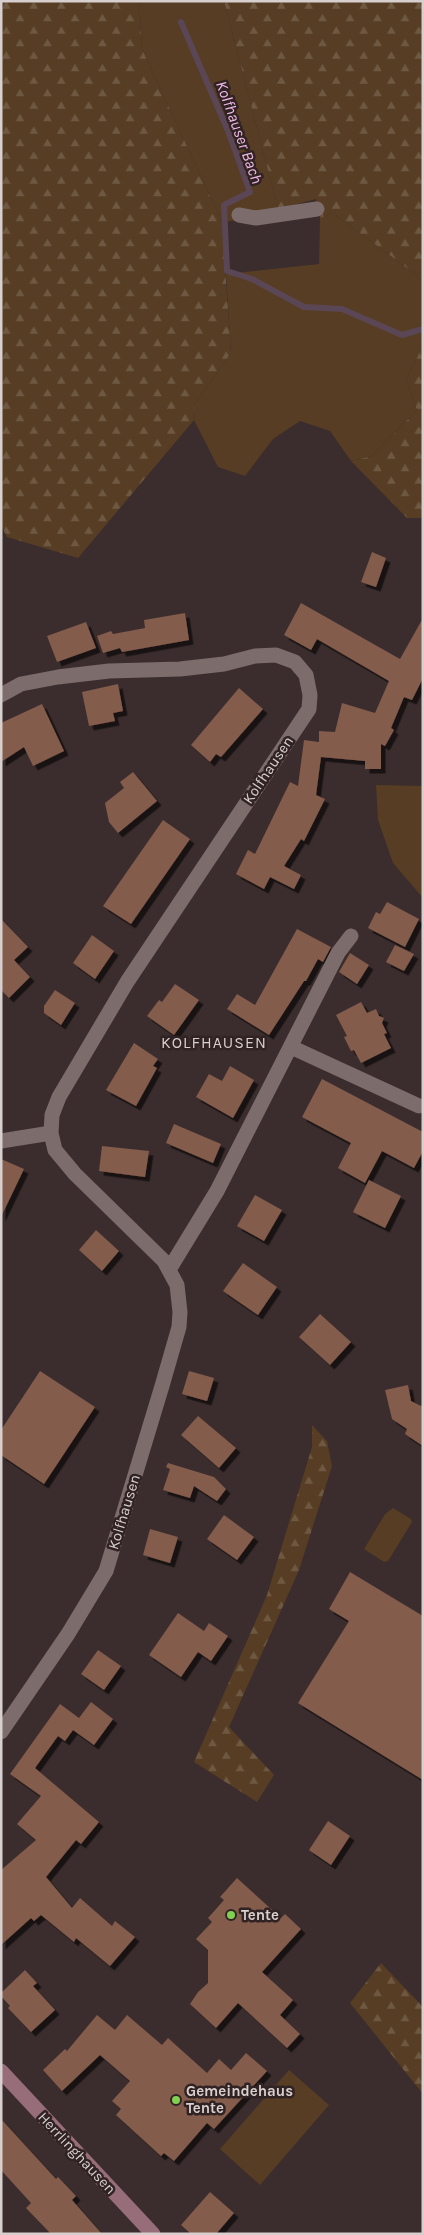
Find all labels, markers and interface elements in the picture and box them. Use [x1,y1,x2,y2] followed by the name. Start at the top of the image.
[212,78,267,186] water label: Kolfhauser Bach
[239,733,297,807] street label: Kolfhausen
[161,1033,267,1052] district label: KOLFHAUSEN
[104,1472,144,1552] street label: Kolfhausen
[241,1906,279,1924] place label: Tente
[225,1909,237,1921] marker: Tente
[186,2082,293,2117] place label: Gemeindehaus Tente
[170,2094,182,2106] marker: Gemeindehaus Tente
[34,2108,120,2198] street label: Herrlinghausen

